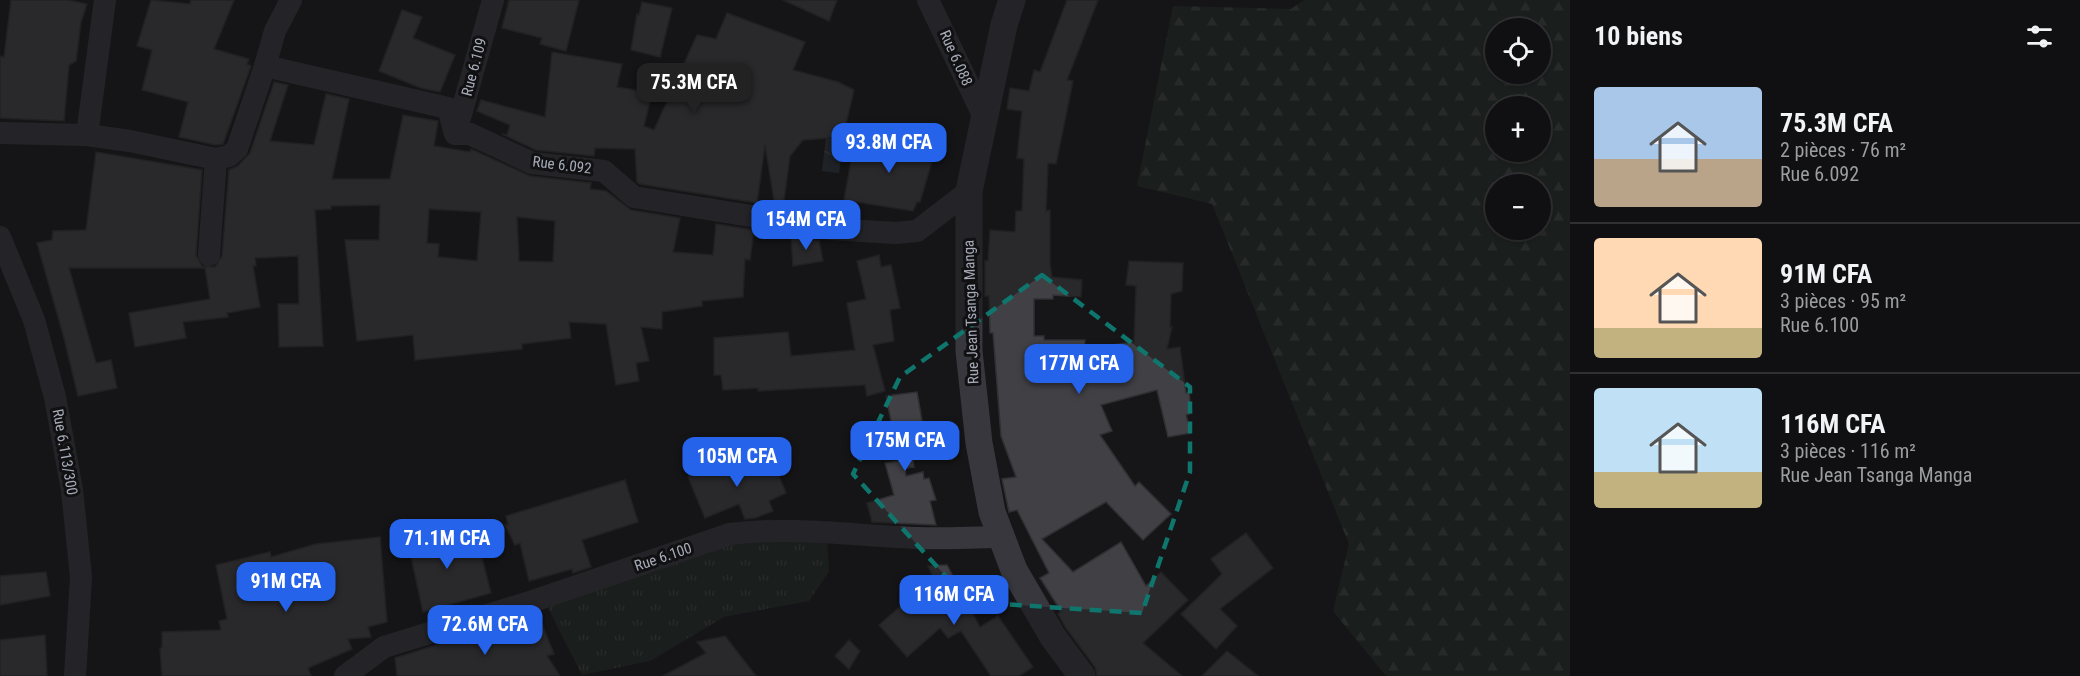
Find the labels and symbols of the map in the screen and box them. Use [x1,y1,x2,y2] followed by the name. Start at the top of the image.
[936,27,976,89] street label: Rue 6.088
[458,36,490,98] street label: Rue 6.109
[625,63,763,114] pin: 75.3M CFA
[820,123,958,174] pin: 93.8M CFA
[531,152,593,178] street label: Rue 6.092
[744,200,868,251] pin: 154M CFA
[959,240,983,384] street label: Rue Jean Tsanga Manga
[1017,344,1141,395] pin: 177M CFA
[49,408,81,496] street label: Rue 6.113/300
[843,421,967,472] pin: 175M CFA
[675,437,799,488] pin: 105M CFA
[378,519,516,570] pin: 71.1M CFA
[632,539,694,575] street label: Rue 6.100
[231,562,341,613] pin: 91M CFA
[892,575,1016,626] pin: 116M CFA
[416,605,554,656] pin: 72.6M CFA

